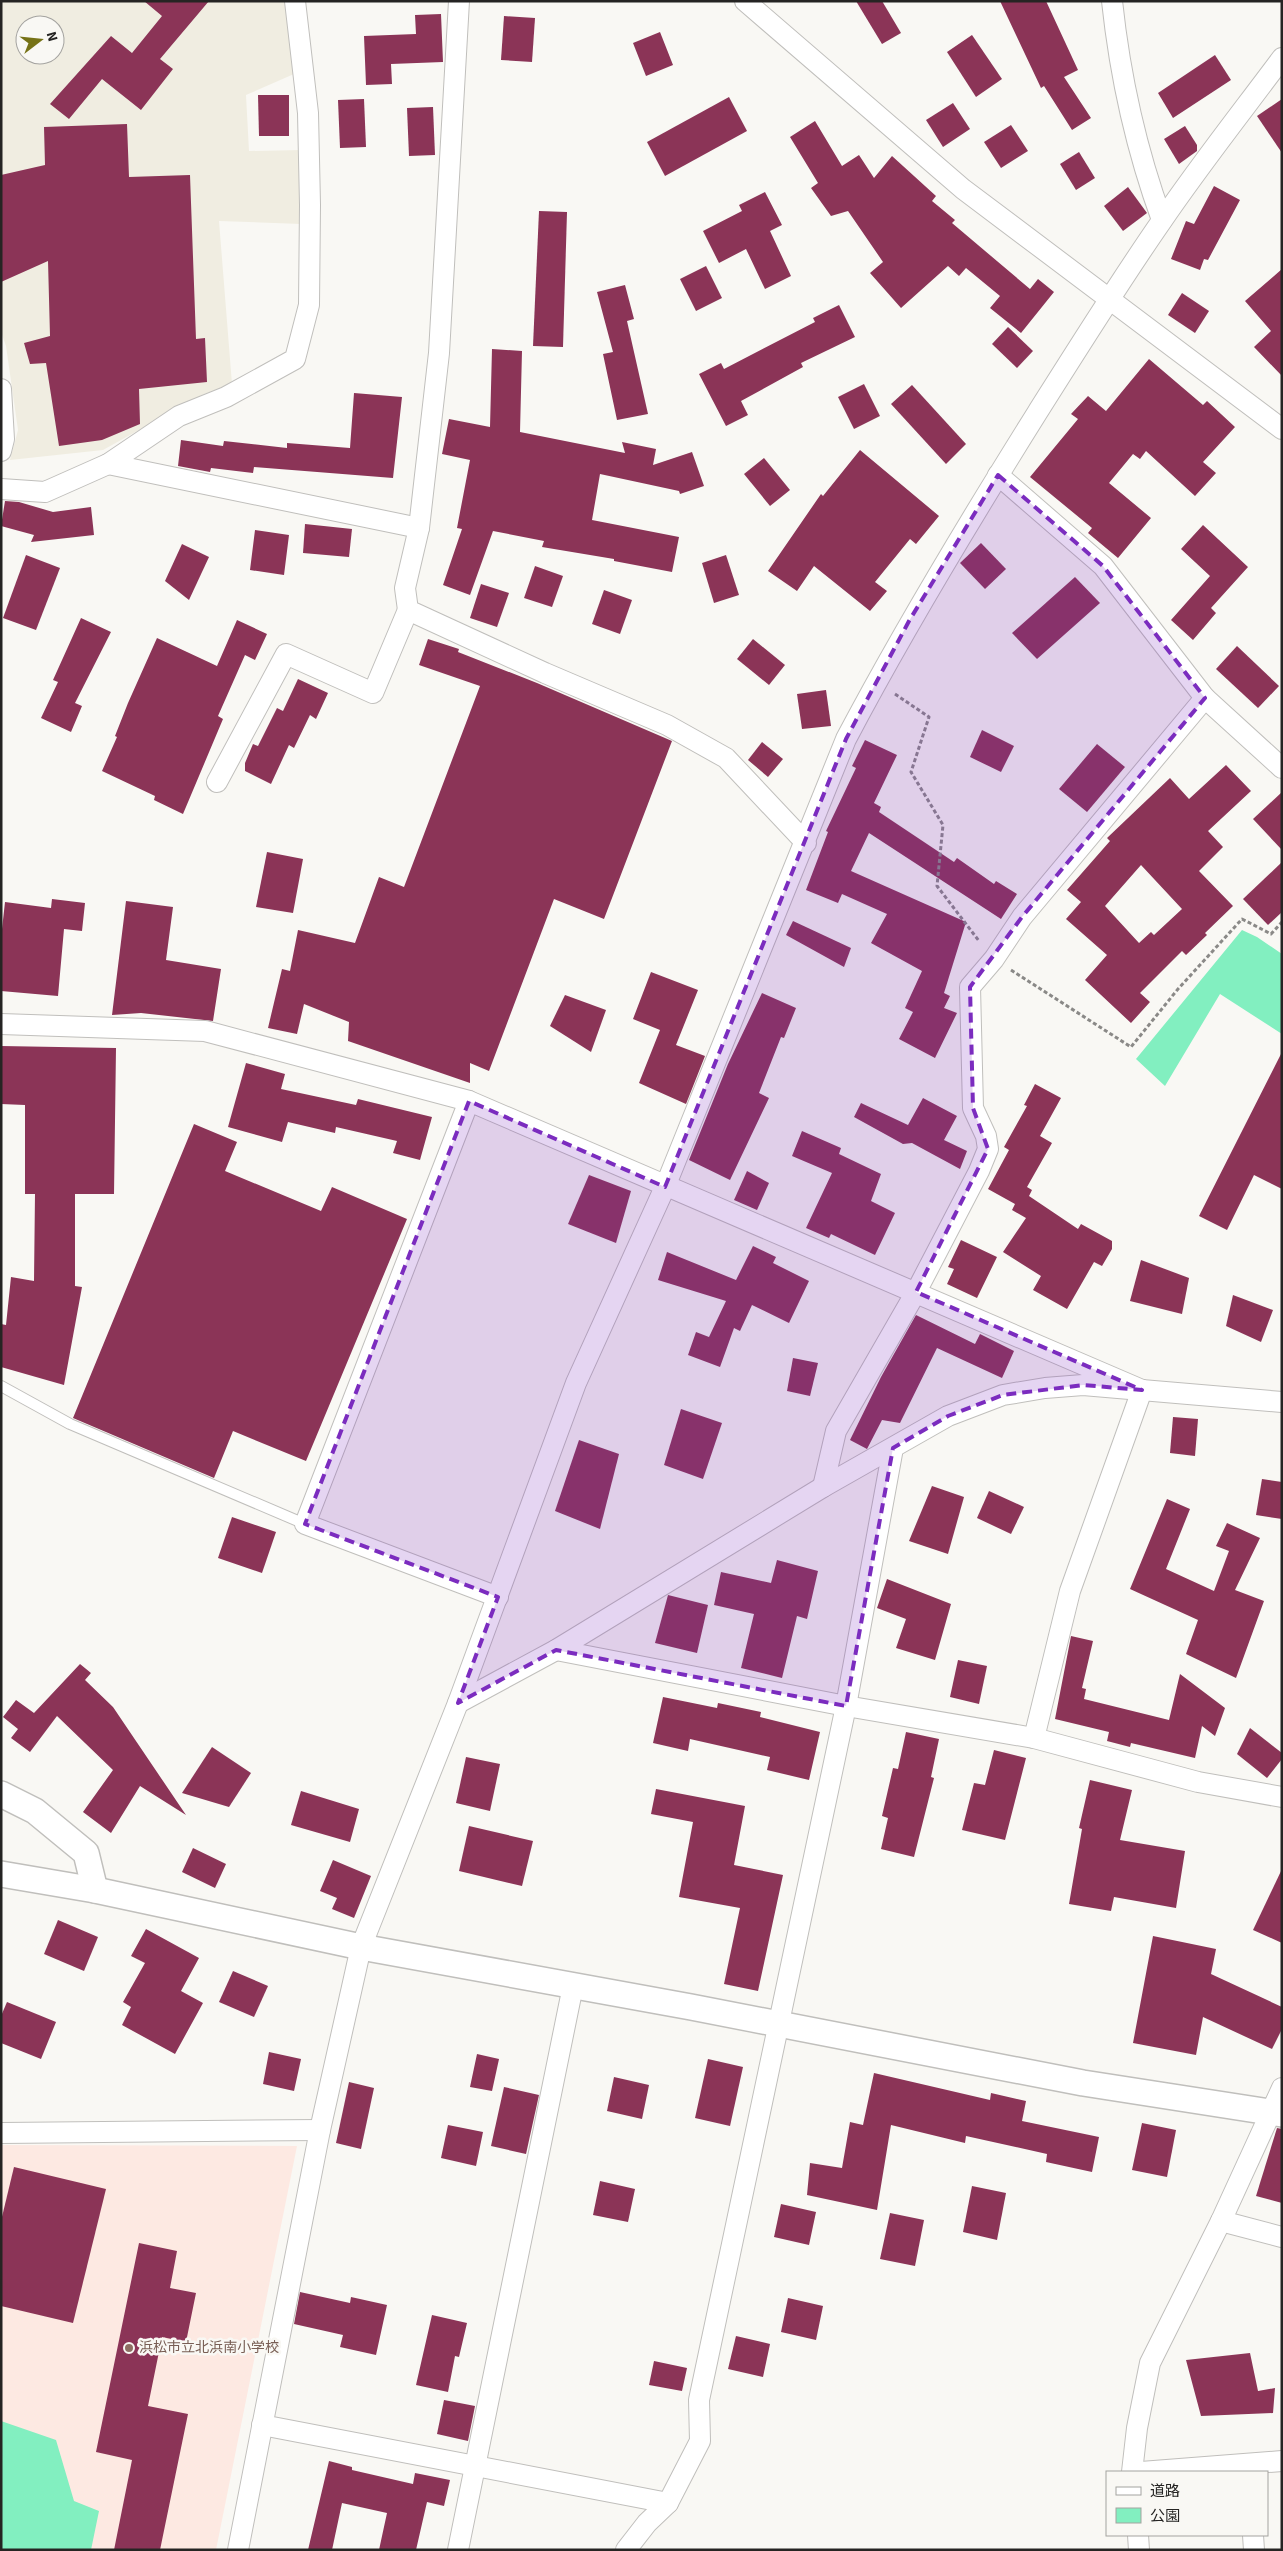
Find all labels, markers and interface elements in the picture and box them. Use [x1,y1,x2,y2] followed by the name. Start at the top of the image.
[15,15,65,65] north arrow
[41,29,62,44] text: N
[139,2338,279,2358] place label: 浜松市立北浜南小学校
[123,2342,135,2354] marker: 浜松市立北浜南小学校
[1106,2471,1268,2536] legend
[1150,2481,1180,2502] text: 道路
[1150,2506,1180,2527] text: 公園

